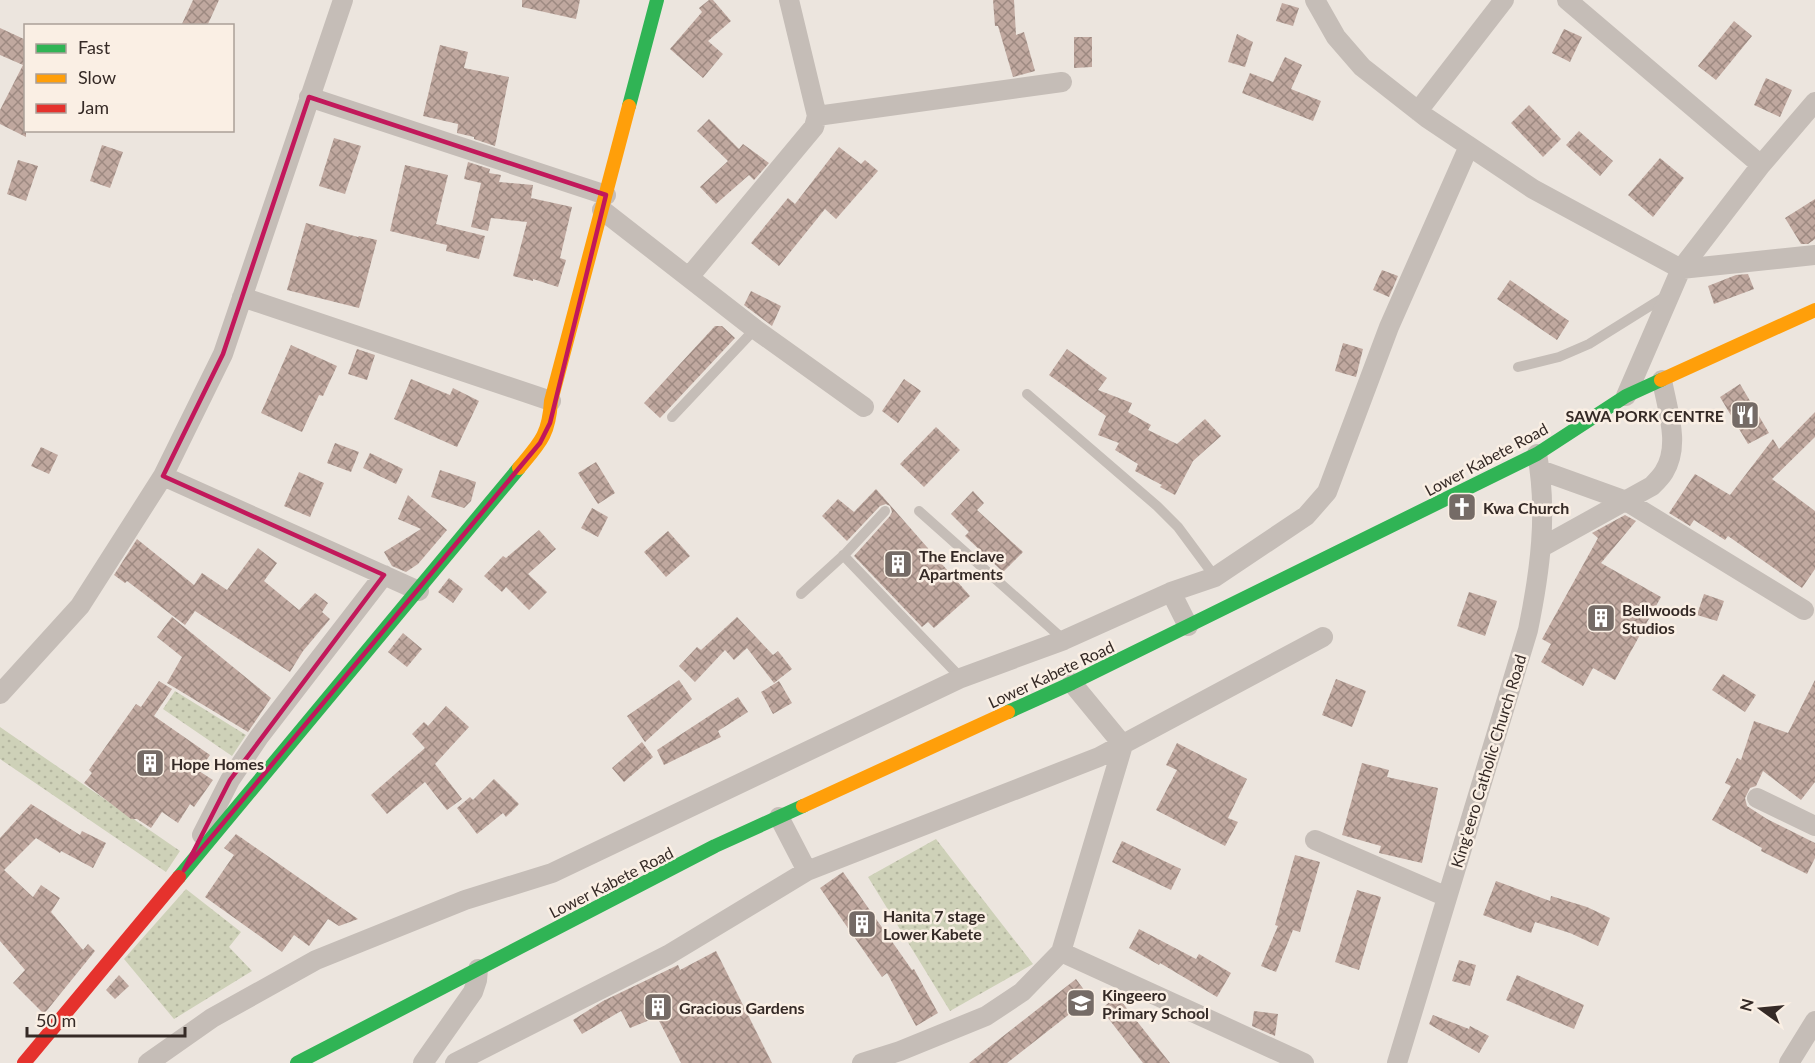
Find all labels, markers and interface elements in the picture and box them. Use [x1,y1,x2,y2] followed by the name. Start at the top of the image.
[24,24,234,132] legend
[78,36,111,58] text: Fast
[78,66,116,88] text: Slow
[78,96,109,118] text: Jam
[1729,399,1761,431] restaurant icon: SAWA PORK CENTRE
[1565,406,1724,425] place label: SAWA PORK CENTRE
[1421,419,1551,499] street label: Lower Kabete Road
[1446,491,1478,523] church icon: Kwa Church
[1483,498,1569,517] place label: Kwa Church
[918,546,1005,583] place label: The Enclave Apartments
[882,548,914,580] building icon: The Enclave Apartments
[1622,600,1696,637] place label: Bellwoods Studios
[1585,602,1617,634] building icon: Bellwoods Studios
[985,637,1117,711] street label: Lower Kabete Road
[1446,652,1530,870] street label: King'eero Catholic Church Road
[134,747,166,779] building icon: Hope Homes
[171,754,264,773] place label: Hope Homes
[546,843,676,921] street label: Lower Kabete Road
[883,906,986,943] place label: Hanita 7 stage Lower Kabete
[846,908,878,940] building icon: Hanita 7 stage Lower Kabete
[1731,979,1791,1039] north arrow
[1102,985,1209,1022] place label: Kingeero Primary School
[1065,987,1097,1019] school or university icon: Kingeero Primary School
[642,991,674,1023] building icon: Gracious Gardens
[1735,997,1757,1013] text: N
[679,998,805,1017] place label: Gracious Gardens
[27,1000,184,1038] scale bar
[36,1009,76,1031] text: 50 m

